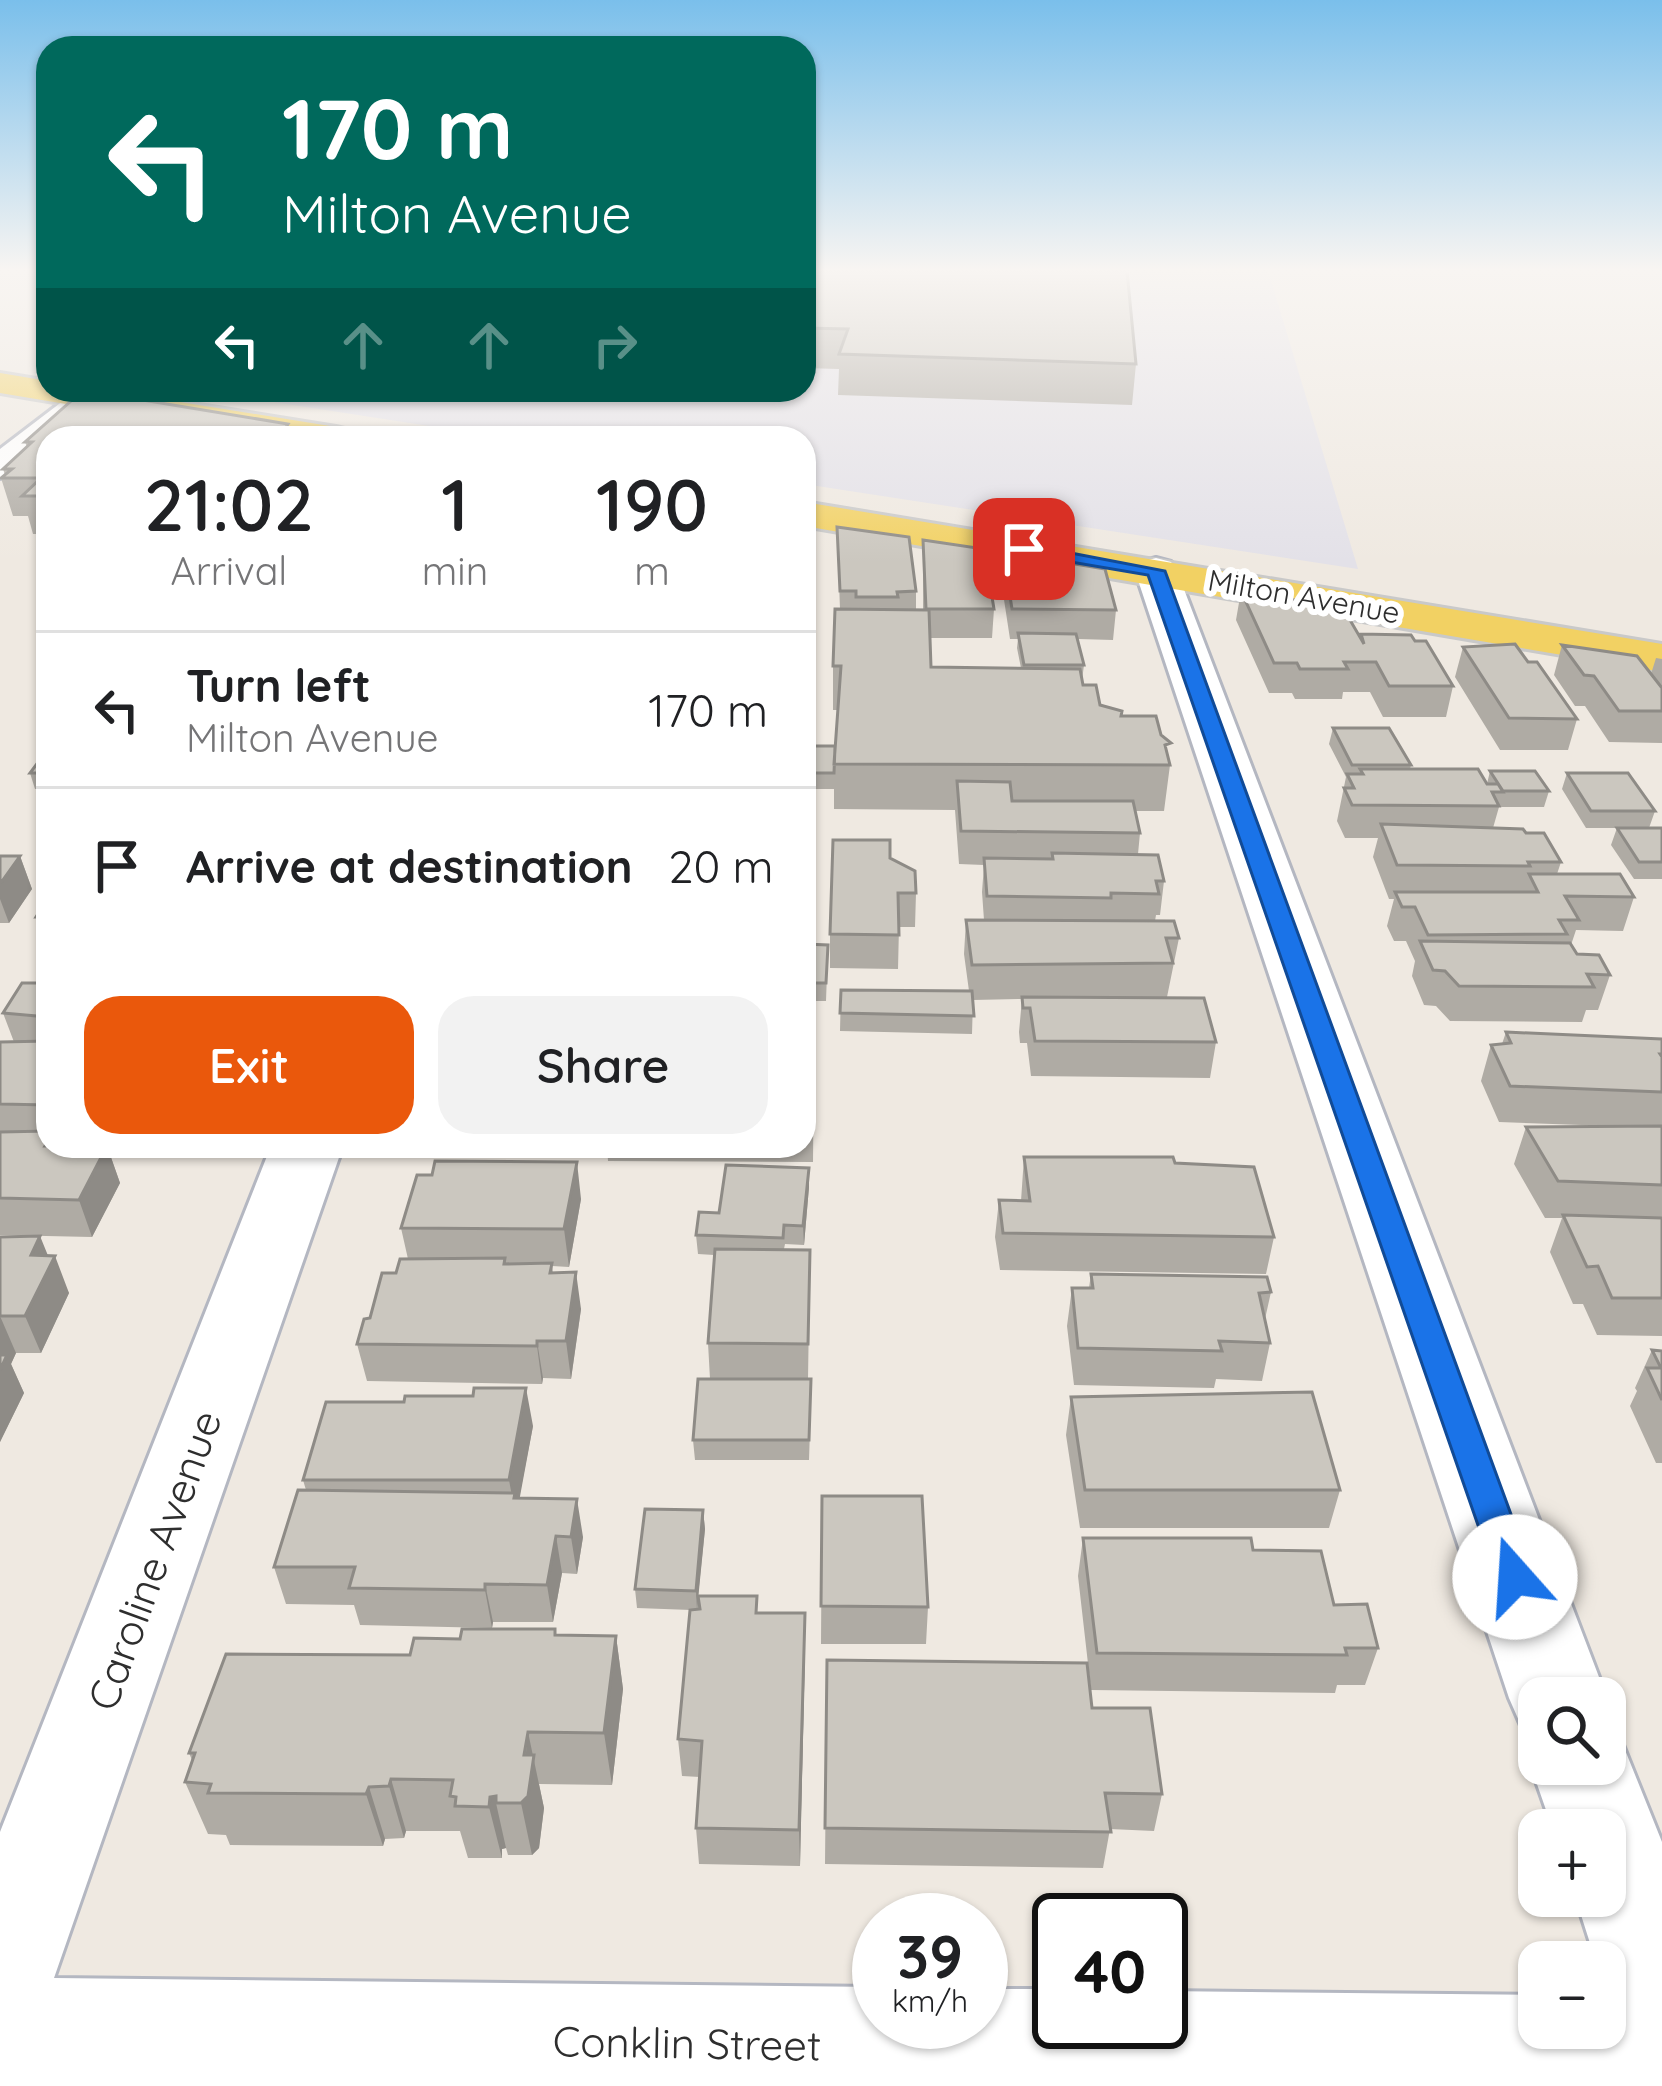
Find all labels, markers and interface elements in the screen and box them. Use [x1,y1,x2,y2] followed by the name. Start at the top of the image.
[282,75,513,180] text: 170 m
[84,84,240,240] icon: left
[282,179,632,247] text: Milton Avenue
[204,312,270,378] icon: left
[330,312,396,378] icon: ahead
[456,312,522,378] icon: ahead
[582,312,648,378] icon: right
[144,459,314,549] text: 21:02
[441,459,469,549] text: 1
[596,459,708,549] text: 190
[973,498,1075,600] pin
[991,516,1057,582] icon: arrive
[171,546,287,595] text: Arrival
[422,546,488,595] text: min
[634,546,670,595] text: m
[1205,560,1403,632] street label: Milton Avenue
[186,657,371,713] text: Turn left
[84,677,150,743] icon: left
[648,682,768,738] text: 170 m
[186,713,439,762] text: Milton Avenue
[84,833,150,899] icon: arrive
[186,838,632,894] text: Arrive at destination
[668,838,773,894] text: 20 m
[84,996,414,1134] button: Exit
[438,996,768,1134] button: Share
[75,1403,233,1717] street label: Caroline Avenue
[1452,1514,1578,1640] position arrow
[1518,1677,1626,2049] map controls
[1518,1677,1626,1785] button: search
[1518,1809,1626,1917] button: +
[1032,1893,1188,2049] speed limit sign: 40
[897,1918,963,1993] text: 39
[1518,1941,1626,2049] button: −
[892,1982,968,2020] text: km/h
[552,2014,822,2072] street label: Conklin Street

